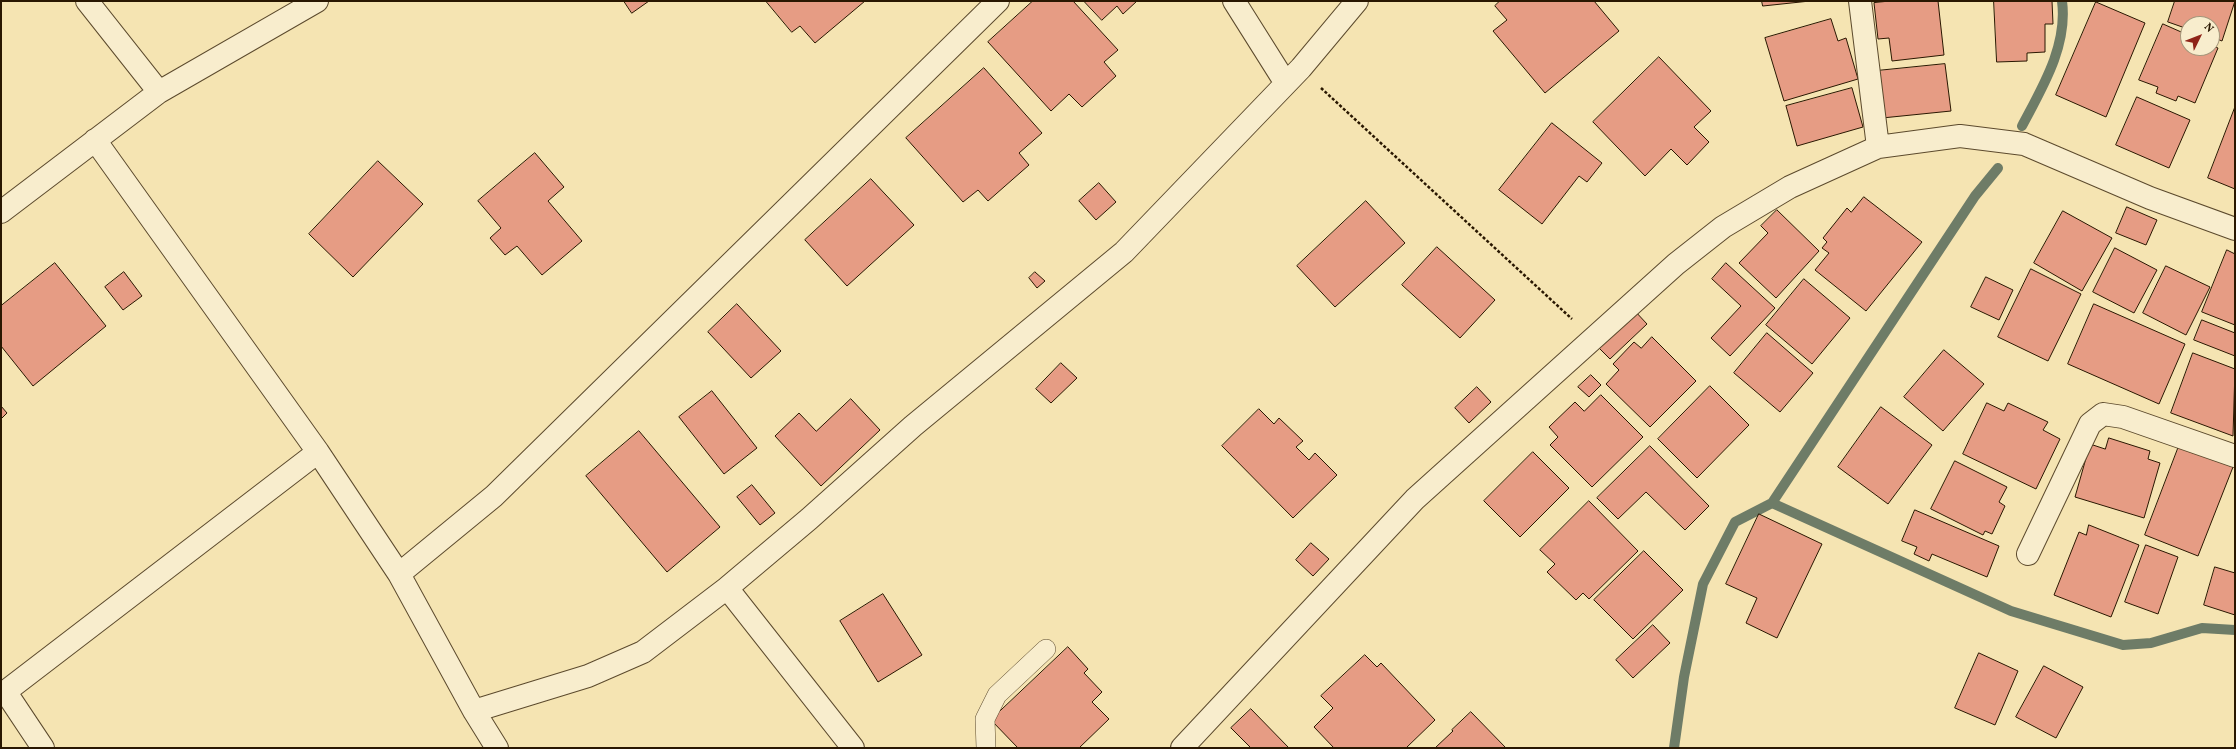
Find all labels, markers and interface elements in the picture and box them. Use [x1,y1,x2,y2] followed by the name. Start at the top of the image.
[2180,16,2220,56] north arrow
[2200,20,2217,36] text: N

